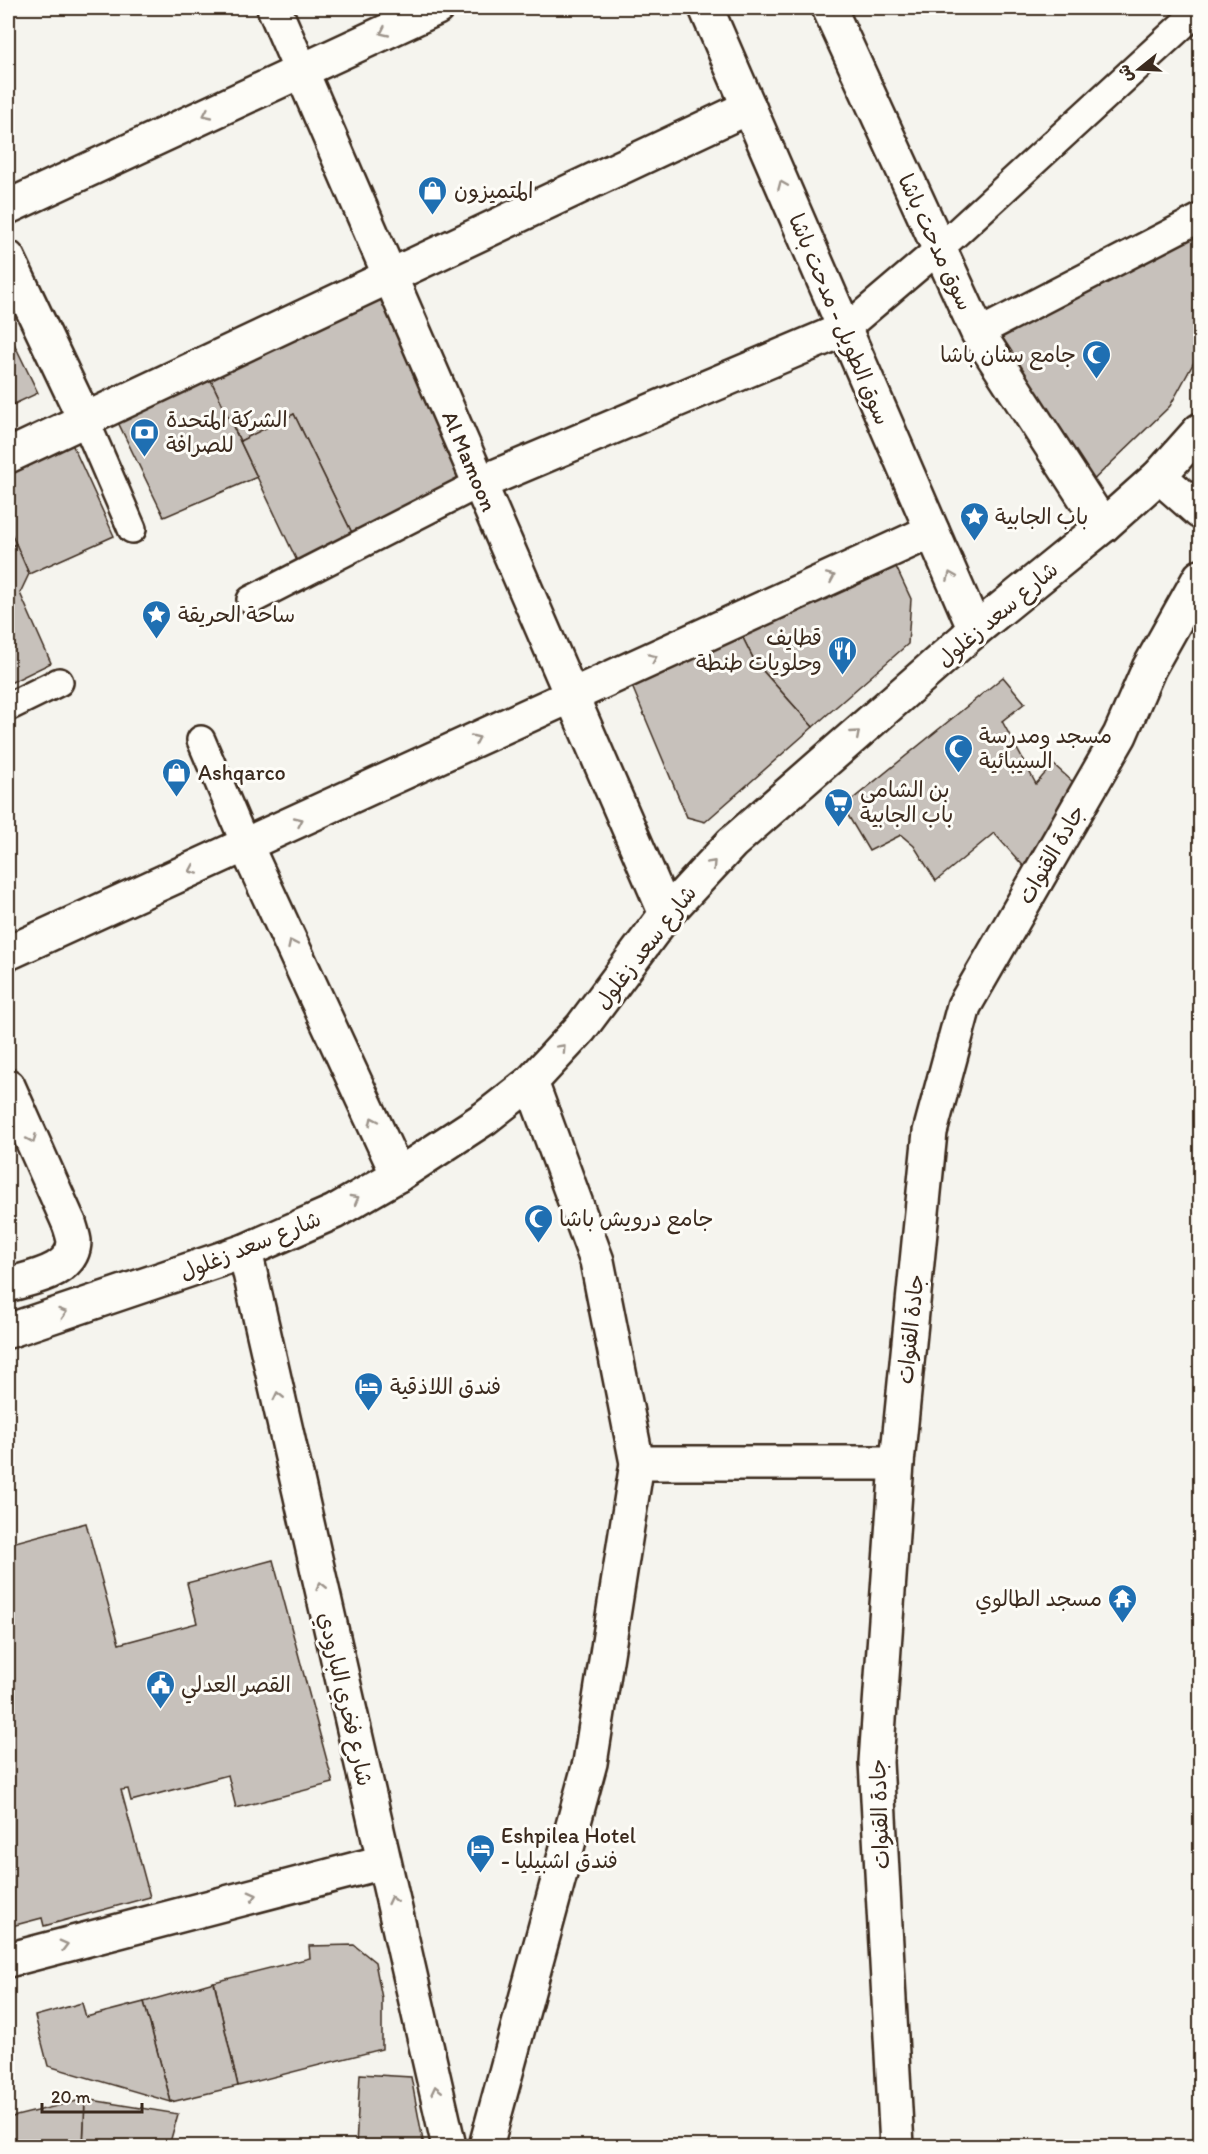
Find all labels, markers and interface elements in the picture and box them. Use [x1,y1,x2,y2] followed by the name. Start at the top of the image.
[380,25,391,37] one-way arrow
[1109,39,1169,99] north arrow
[1113,62,1137,85] text: ش
[203,107,214,119] one-way arrow
[892,170,979,315] street label: سوق مدحت باشا
[417,174,449,216] shop icon: المتميزون
[454,177,533,204] place label: المتميزون
[778,180,790,191] one-way arrow
[783,210,896,429] street label: سوق الطويل - مدحت باشا
[1081,338,1113,380] mosque icon: جامع سنان باشا
[940,341,1076,371] place label: جامع سنان باشا
[166,406,288,458] place label: الشركة المتحدة للصرافة
[436,407,503,516] street label: Al Mamoon
[129,416,161,458] bank icon: الشركة المتحدة للصرافة
[958,500,990,542] place icon: باب الجابية
[995,503,1088,530] place label: باب الجابية
[931,556,1065,674] street label: شارع سعد زغلول
[946,571,958,582] one-way arrow
[824,573,835,585] one-way arrow
[141,598,173,640] place icon: ساحة الحريقة
[178,601,295,628] place label: ساحة الحريقة
[696,624,822,677] place label: قطايف وحلويات طنطة
[827,634,859,676] restaurant icon: قطايف وحلويات طنطة
[647,653,658,665] one-way arrow
[979,722,1112,774] place label: مسجد ومدرسة السيبائية
[850,730,861,741] one-way arrow
[942,732,974,774] mosque icon: مسجد ومدرسة السيبائية
[470,735,481,747] one-way arrow
[161,756,193,798] shop icon: Ashqarco
[198,759,286,786] place label: Ashqarco
[860,776,953,828] place label: بن الشامي باب الجابية
[823,786,855,828] supermarket icon: بن الشامي باب الجابية
[1012,800,1091,909] street label: جادة القنوات
[293,817,304,829] one-way arrow
[705,861,716,871] one-way arrow
[188,863,199,875] one-way arrow
[589,880,704,1016] street label: شارع سعد زغلول
[287,940,299,951] one-way arrow
[555,1044,566,1055] one-way arrow
[369,1117,381,1128] one-way arrow
[24,1133,36,1144] one-way arrow
[349,1195,359,1207] one-way arrow
[522,1202,554,1244] mosque icon: جامع درويش باشا
[176,1205,326,1288] street label: شارع سعد زغلول
[559,1205,714,1235] place label: جامع درويش باشا
[891,1273,930,1385] street label: جادة القنوات
[57,1308,68,1320] one-way arrow
[353,1370,385,1412] hotel icon: فندق اللاذقية
[390,1373,501,1400] place label: فندق اللاذقية
[272,1392,285,1402] one-way arrow
[315,1582,328,1592] one-way arrow
[1107,1582,1139,1624] temple icon: مسجد الطالوي
[975,1585,1102,1615] place label: مسجد الطالوي
[309,1609,379,1789] street label: شارع فخري البارودي
[144,1668,176,1710] public building icon: القصر العدلي
[181,1671,291,1704] place label: القصر العدلي
[864,1758,895,1870] street label: جادة القنوات
[501,1822,636,1874] place label: Eshpilea Hotel - فندق اشبيليا
[464,1832,496,1874] hotel icon: Eshpilea Hotel - فندق اشبيليا
[247,1891,258,1903] one-way arrow
[386,1895,399,1905] one-way arrow
[59,1940,69,1953] one-way arrow
[42,2076,142,2114] scale bar
[430,2085,443,2095] one-way arrow
[51,2086,91,2108] text: 20 m

